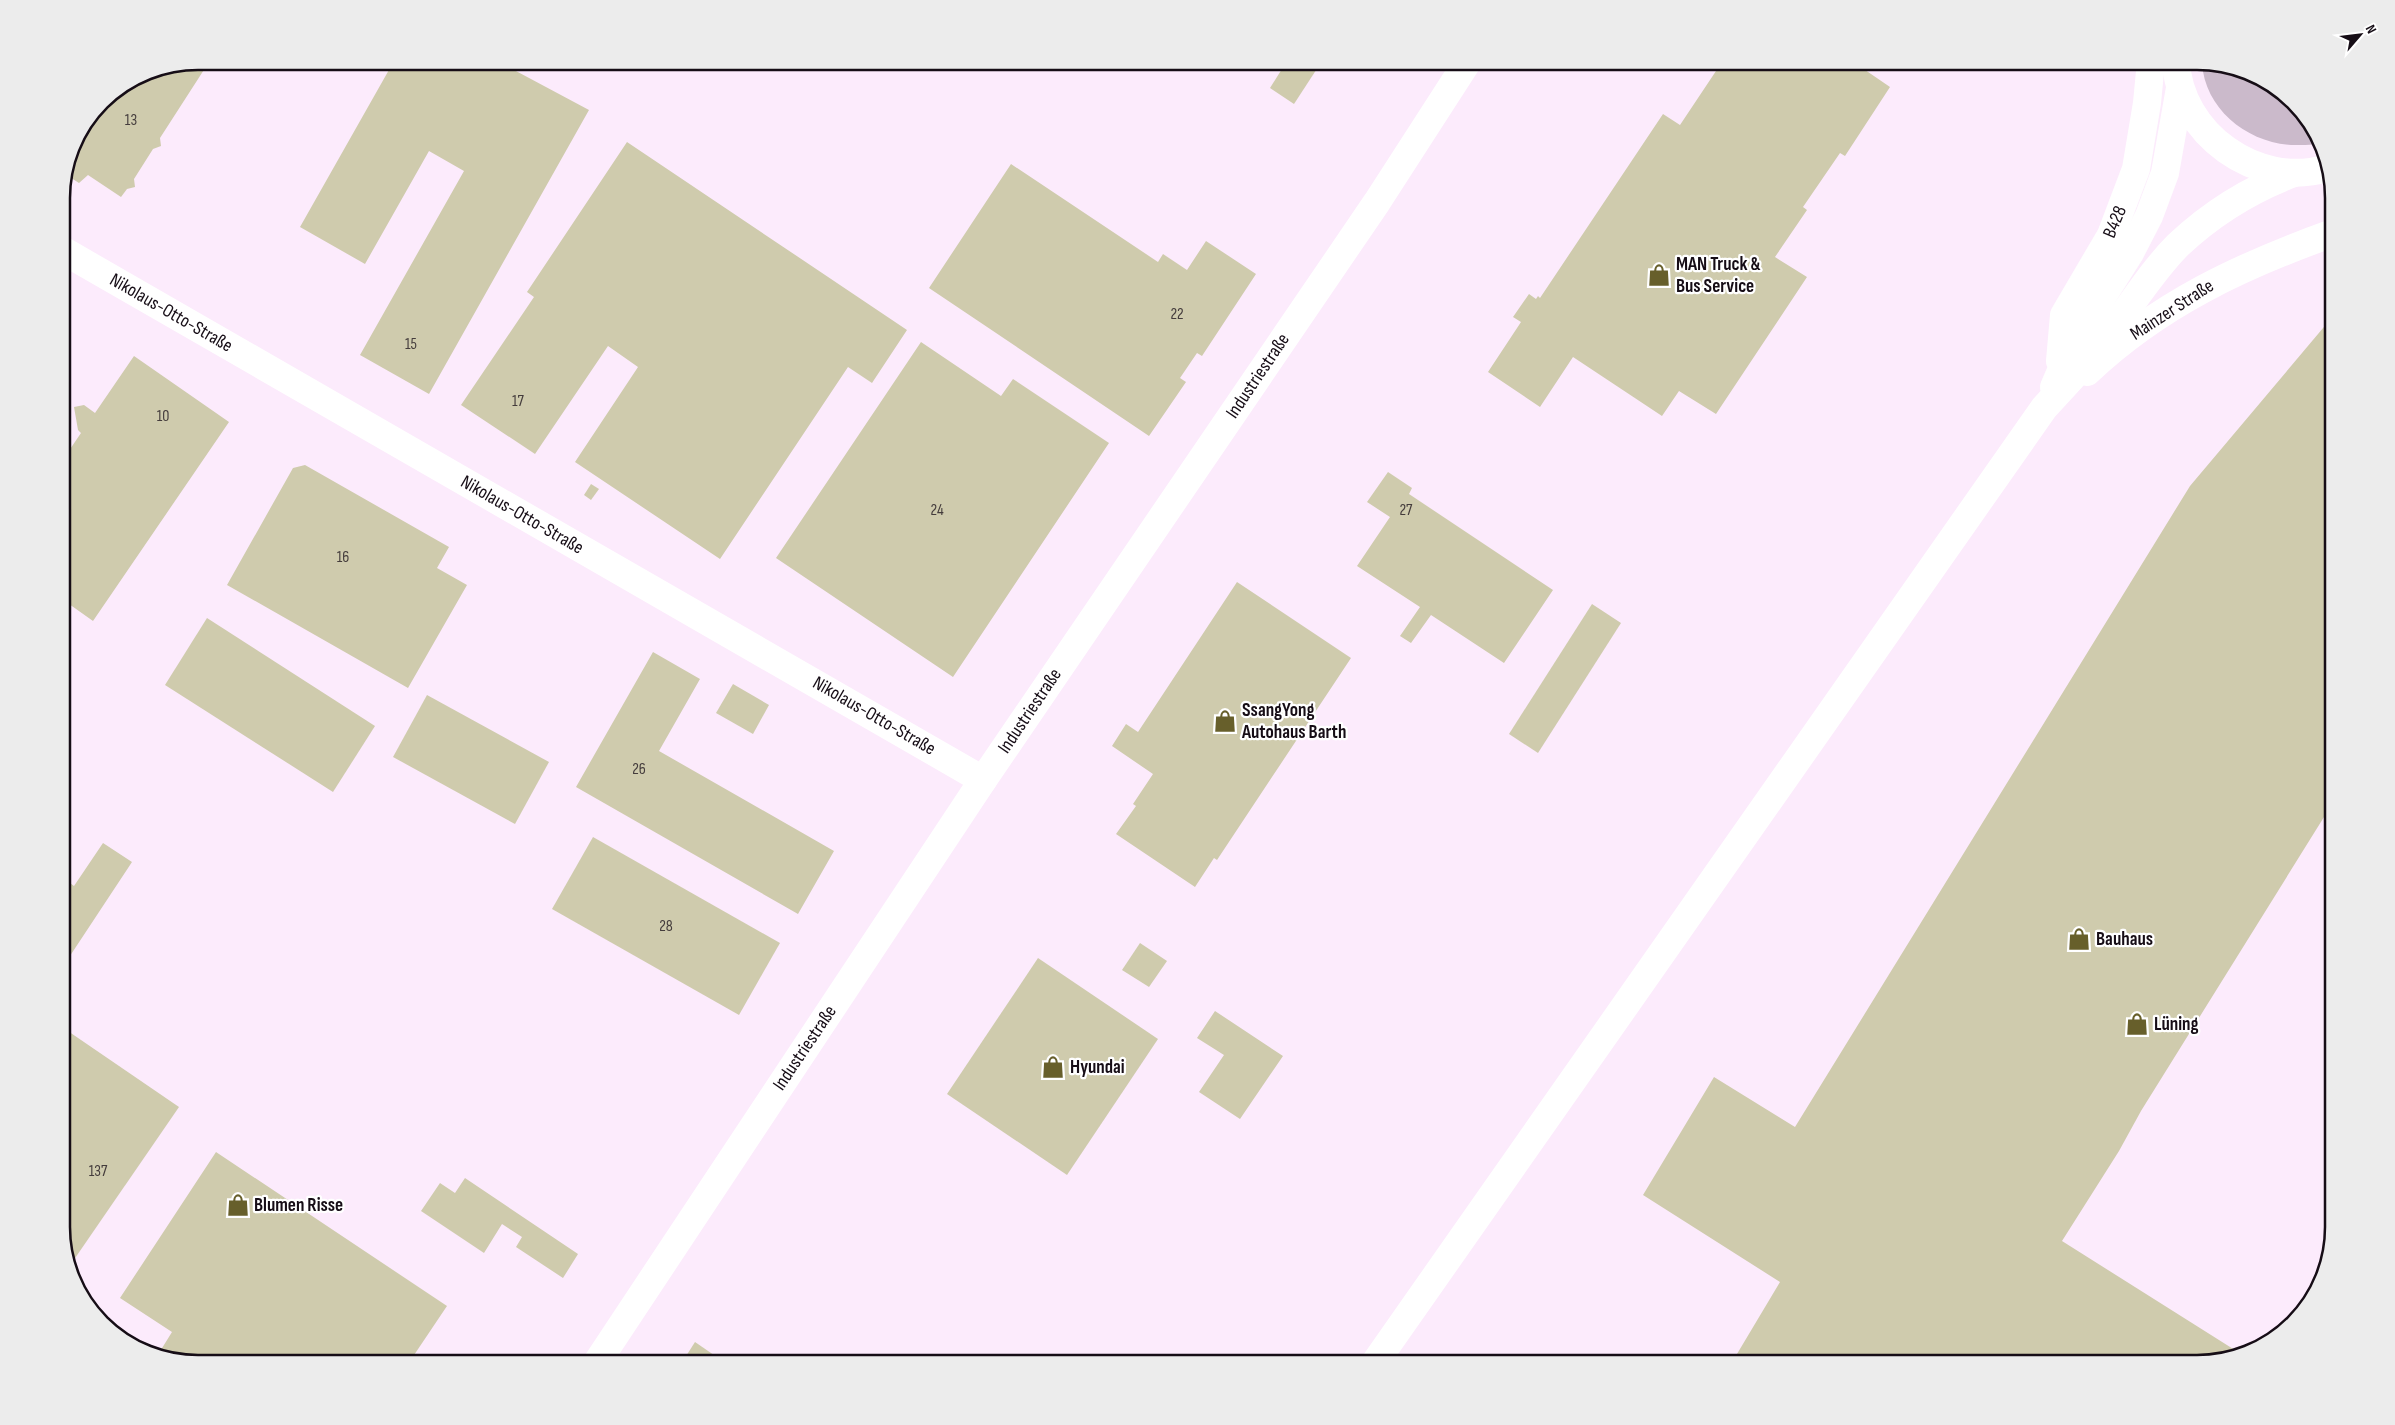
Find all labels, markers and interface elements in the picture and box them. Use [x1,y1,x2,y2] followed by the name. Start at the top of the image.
[2335,10,2385,60] north arrow
[2362,22,2380,36] text: N
[125,111,137,130] house number: 13
[2098,202,2132,242] street label: B428
[1676,253,1761,298] place label: MAN Truck & Bus Service
[1646,262,1672,288] shop icon: MAN Truck & Bus Service
[105,268,237,358] street label: Nikolaus-Otto-Straße
[2126,274,2218,346] street label: Mainzer Straße
[1170,305,1184,324] house number: 22
[1221,329,1295,423] street label: Industriestraße
[405,335,417,354] house number: 15
[512,392,525,411] house number: 17
[157,407,169,426] house number: 10
[456,470,588,560] street label: Nikolaus-Otto-Straße
[930,501,944,520] house number: 24
[1399,501,1413,520] house number: 27
[337,548,349,567] house number: 16
[993,664,1067,758] street label: Industriestraße
[808,671,940,761] street label: Nikolaus-Otto-Straße
[1241,699,1346,744] place label: SsangYong Autohaus Barth
[1212,708,1238,734] shop icon: SsangYong Autohaus Barth
[632,760,646,779] house number: 26
[659,917,673,936] house number: 28
[2066,926,2092,952] shop icon: Bauhaus
[2096,928,2153,951] place label: Bauhaus
[768,1001,842,1095] street label: Industriestraße
[2124,1011,2150,1037] shop icon: Lüning
[2154,1013,2199,1036] place label: Lüning
[1040,1054,1066,1080] shop icon: Hyundai
[1070,1056,1125,1079] place label: Hyundai
[89,1162,108,1181] house number: 137
[225,1192,251,1218] shop icon: Blumen Risse
[254,1194,343,1217] place label: Blumen Risse

